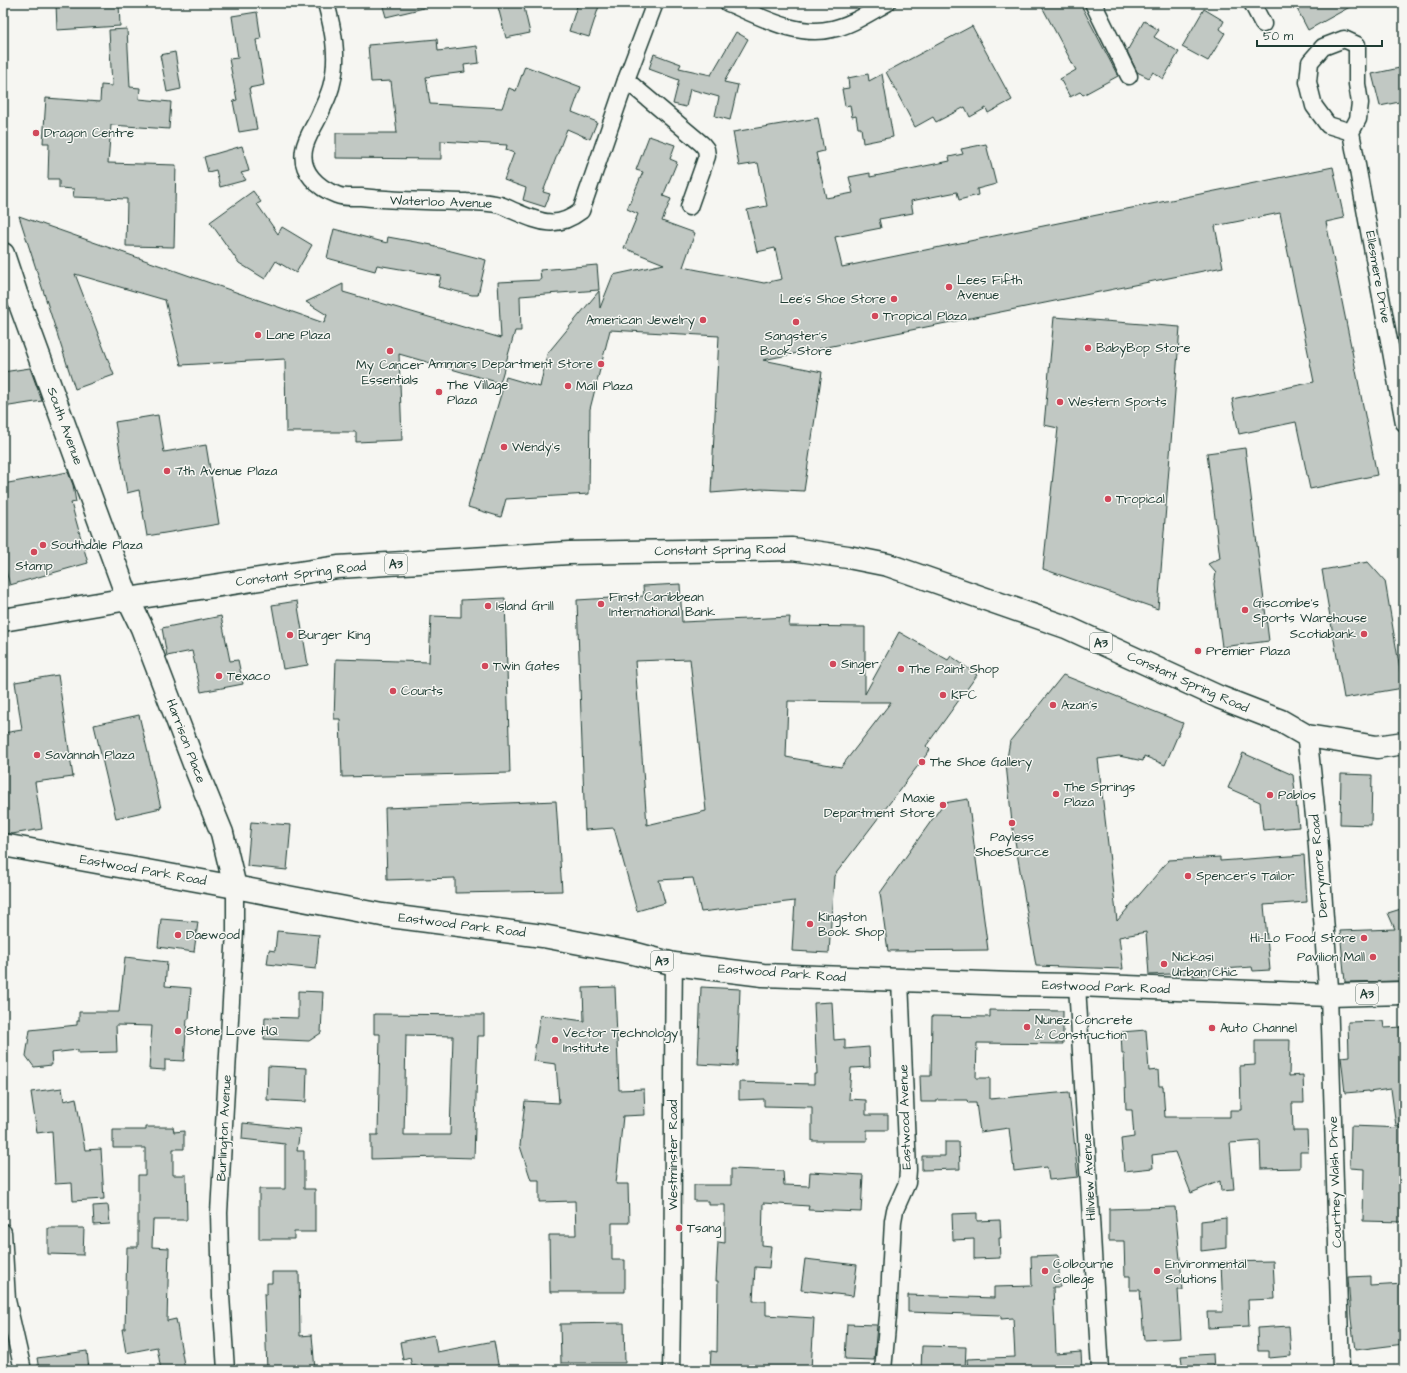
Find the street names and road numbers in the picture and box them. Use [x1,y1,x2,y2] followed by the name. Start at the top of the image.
[390,191,492,213] street label: Waterloo Avenue
[1361,230,1395,324] street label: Ellesmere Drive
[43,385,87,467] street label: South Avenue
[654,540,786,561] street label: Constant Spring Road
[385,554,407,574] road number: A3
[235,557,368,592] street label: Constant Spring Road
[1090,633,1112,653] road number: A3
[1124,647,1252,718] street label: Constant Spring Road
[162,696,210,786] street label: Harrison Place
[1305,813,1333,918] street label: Derrymore Road
[78,850,208,890] street label: Eastwood Park Road
[397,908,527,942] street label: Eastwood Park Road
[651,951,673,971] road number: A3
[717,960,847,986] street label: Eastwood Park Road
[1042,976,1171,998] street label: Eastwood Park Road
[1356,984,1378,1004] road number: A3
[894,1064,916,1170] street label: Eastwood Avenue
[212,1074,237,1182] street label: Burlington Avenue
[664,1099,682,1210] street label: Westminster Road
[1324,1116,1347,1248] street label: Courtney Walsh Drive
[1078,1133,1100,1221] street label: Hillview Avenue

